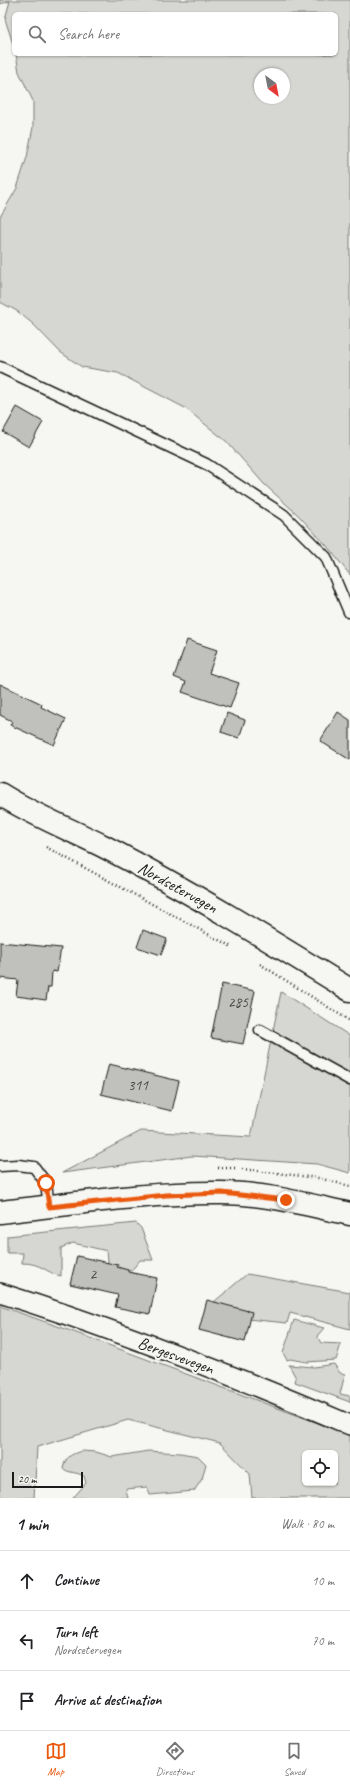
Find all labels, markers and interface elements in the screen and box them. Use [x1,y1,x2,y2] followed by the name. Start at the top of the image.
[12,12,338,56] search box
[26,23,48,45] icon: search
[58,25,119,44] text: Search here
[254,68,290,104] north arrow
[134,857,222,918] street label: Nordsetervegen
[228,993,249,1012] house number: 285
[128,1076,149,1095] house number: 311
[37,1174,55,1192] route start
[277,1191,295,1209] route end
[90,1265,98,1284] house number: 2
[135,1332,218,1379] street label: Bergesvevegen
[302,1450,338,1486] map controls
[302,1450,338,1486] button: locate
[12,1470,83,1489] scale bar
[18,1472,37,1486] text: 20 m
[16,1514,49,1535] text: 1 min
[281,1516,334,1532] text: Walk · 80 m
[16,1570,38,1592] icon: ahead
[54,1571,99,1590] text: Continue
[312,1573,334,1589] text: 10 m
[54,1623,97,1642] text: Turn left
[16,1630,38,1652] icon: left
[312,1633,334,1649] text: 70 m
[54,1642,121,1658] text: Nordsetervegen
[16,1690,38,1712] icon: arrive
[54,1691,161,1710] text: Arrive at destination
[45,1740,67,1778] tab: Map
[156,1740,194,1778] tab: Directions
[283,1740,305,1778] tab: Saved

